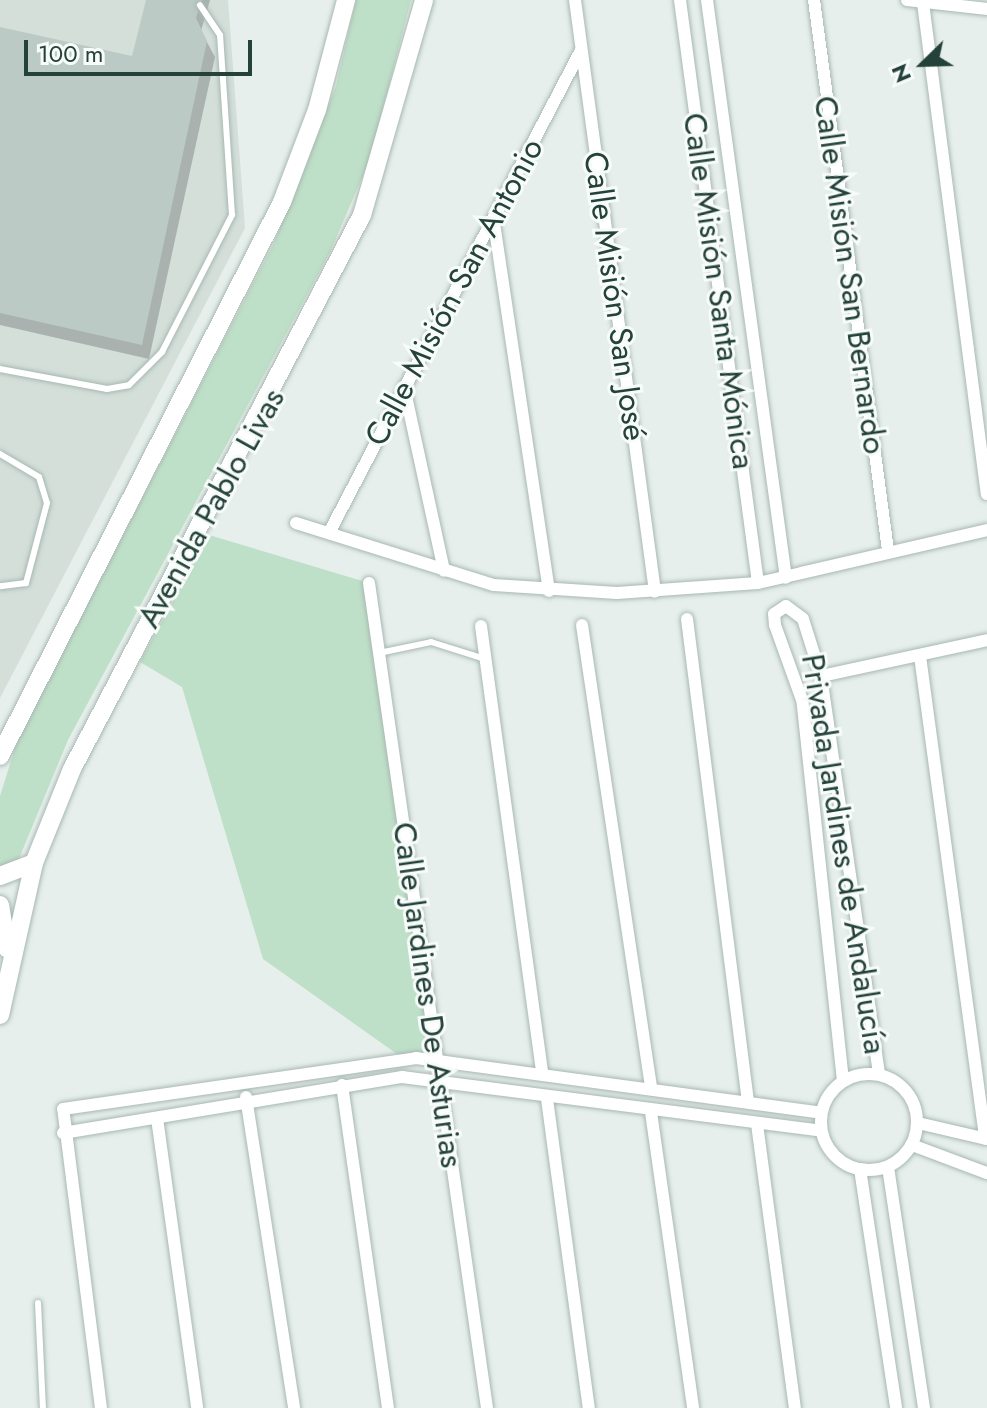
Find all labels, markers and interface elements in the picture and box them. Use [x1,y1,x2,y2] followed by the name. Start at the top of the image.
[28,24,256,74] scale bar
[883,24,963,104] north arrow
[38,36,104,71] text: 100 m
[883,59,919,88] text: N
[806,94,894,456] street label: Calle Misión San Bernardo
[675,111,763,471] street label: Calle Misión Santa Mónica
[357,132,551,452] street label: Calle Misión San Antonio
[576,149,654,443] street label: Calle Misión San José
[129,382,293,634] street label: Avenida Pablo Livas
[793,651,895,1057] street label: Privada Jardines de Andalucía
[385,820,471,1170] street label: Calle Jardines De Asturias

